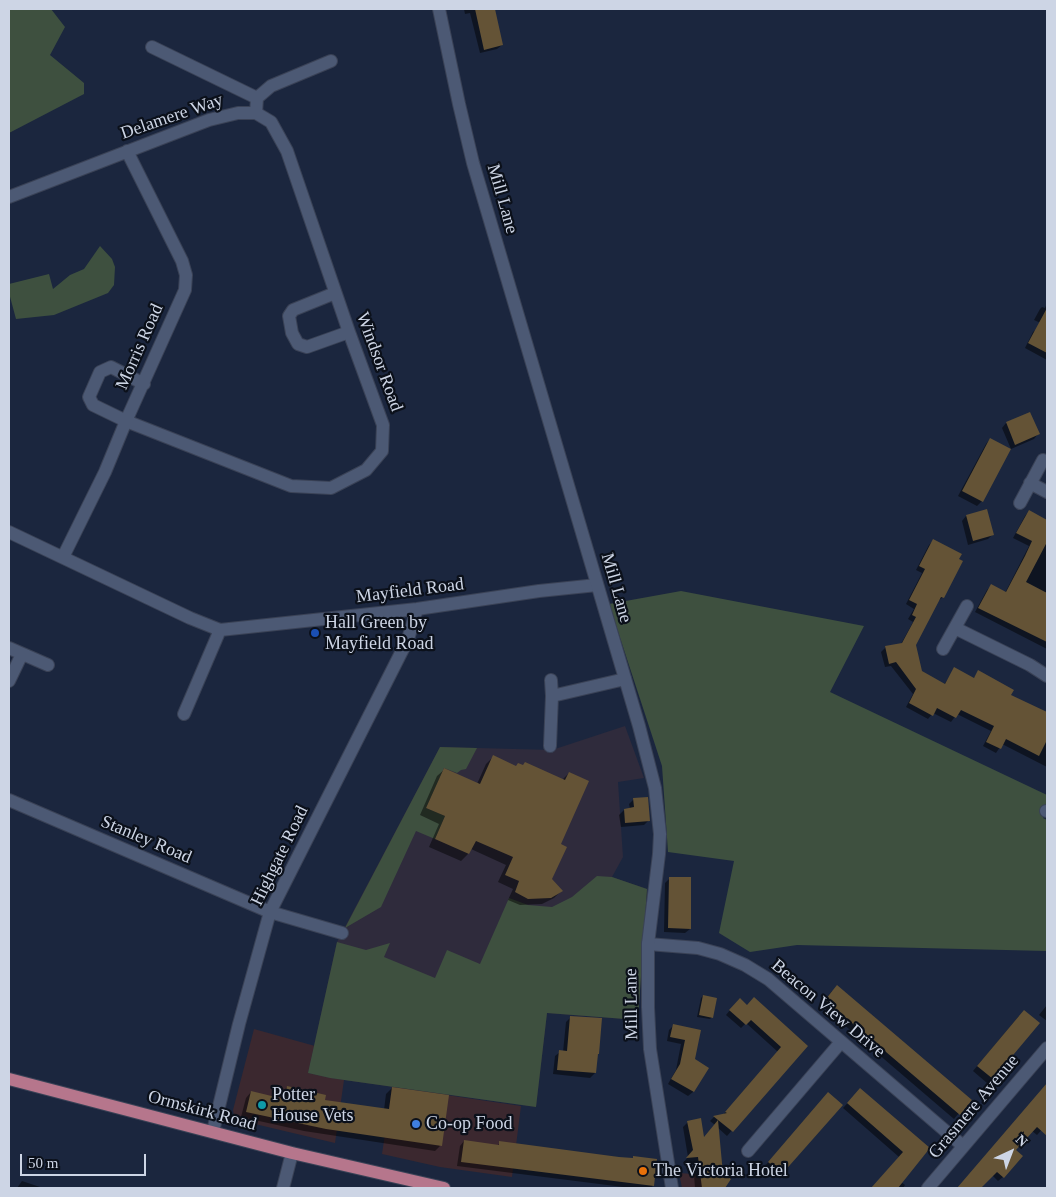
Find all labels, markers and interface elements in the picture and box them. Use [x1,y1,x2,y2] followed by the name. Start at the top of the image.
[118,89,226,145] street label: Delamere Way
[482,162,522,236] street label: Mill Lane
[112,301,168,393] street label: Morris Road
[351,310,407,414] street label: Windsor Road
[596,551,636,625] street label: Mill Lane
[355,574,465,608] street label: Mayfield Road
[325,612,433,654] place label: Hall Green by Mayfield Road
[309,627,321,639] marker: Hall Green by Mayfield Road
[247,803,313,909] street label: Highgate Road
[97,811,195,869] street label: Stanley Road
[767,955,889,1063] street label: Beacon View Drive
[621,968,643,1040] street label: Mill Lane
[924,1051,1024,1163] street label: Grasmere Avenue
[272,1084,353,1126] place label: Potter House Vets
[145,1086,259,1136] street label: Ormskirk Road
[256,1099,268,1111] marker: Potter House Vets
[426,1113,513,1135] place label: Co-op Food
[410,1118,422,1130] marker: Co-op Food
[986,1127,1036,1177] north arrow
[1013,1132,1030,1150] text: N
[22,1144,149,1176] scale bar
[28,1155,58,1171] text: 50 m
[653,1160,788,1182] place label: The Victoria Hotel
[637,1165,649,1177] marker: The Victoria Hotel

